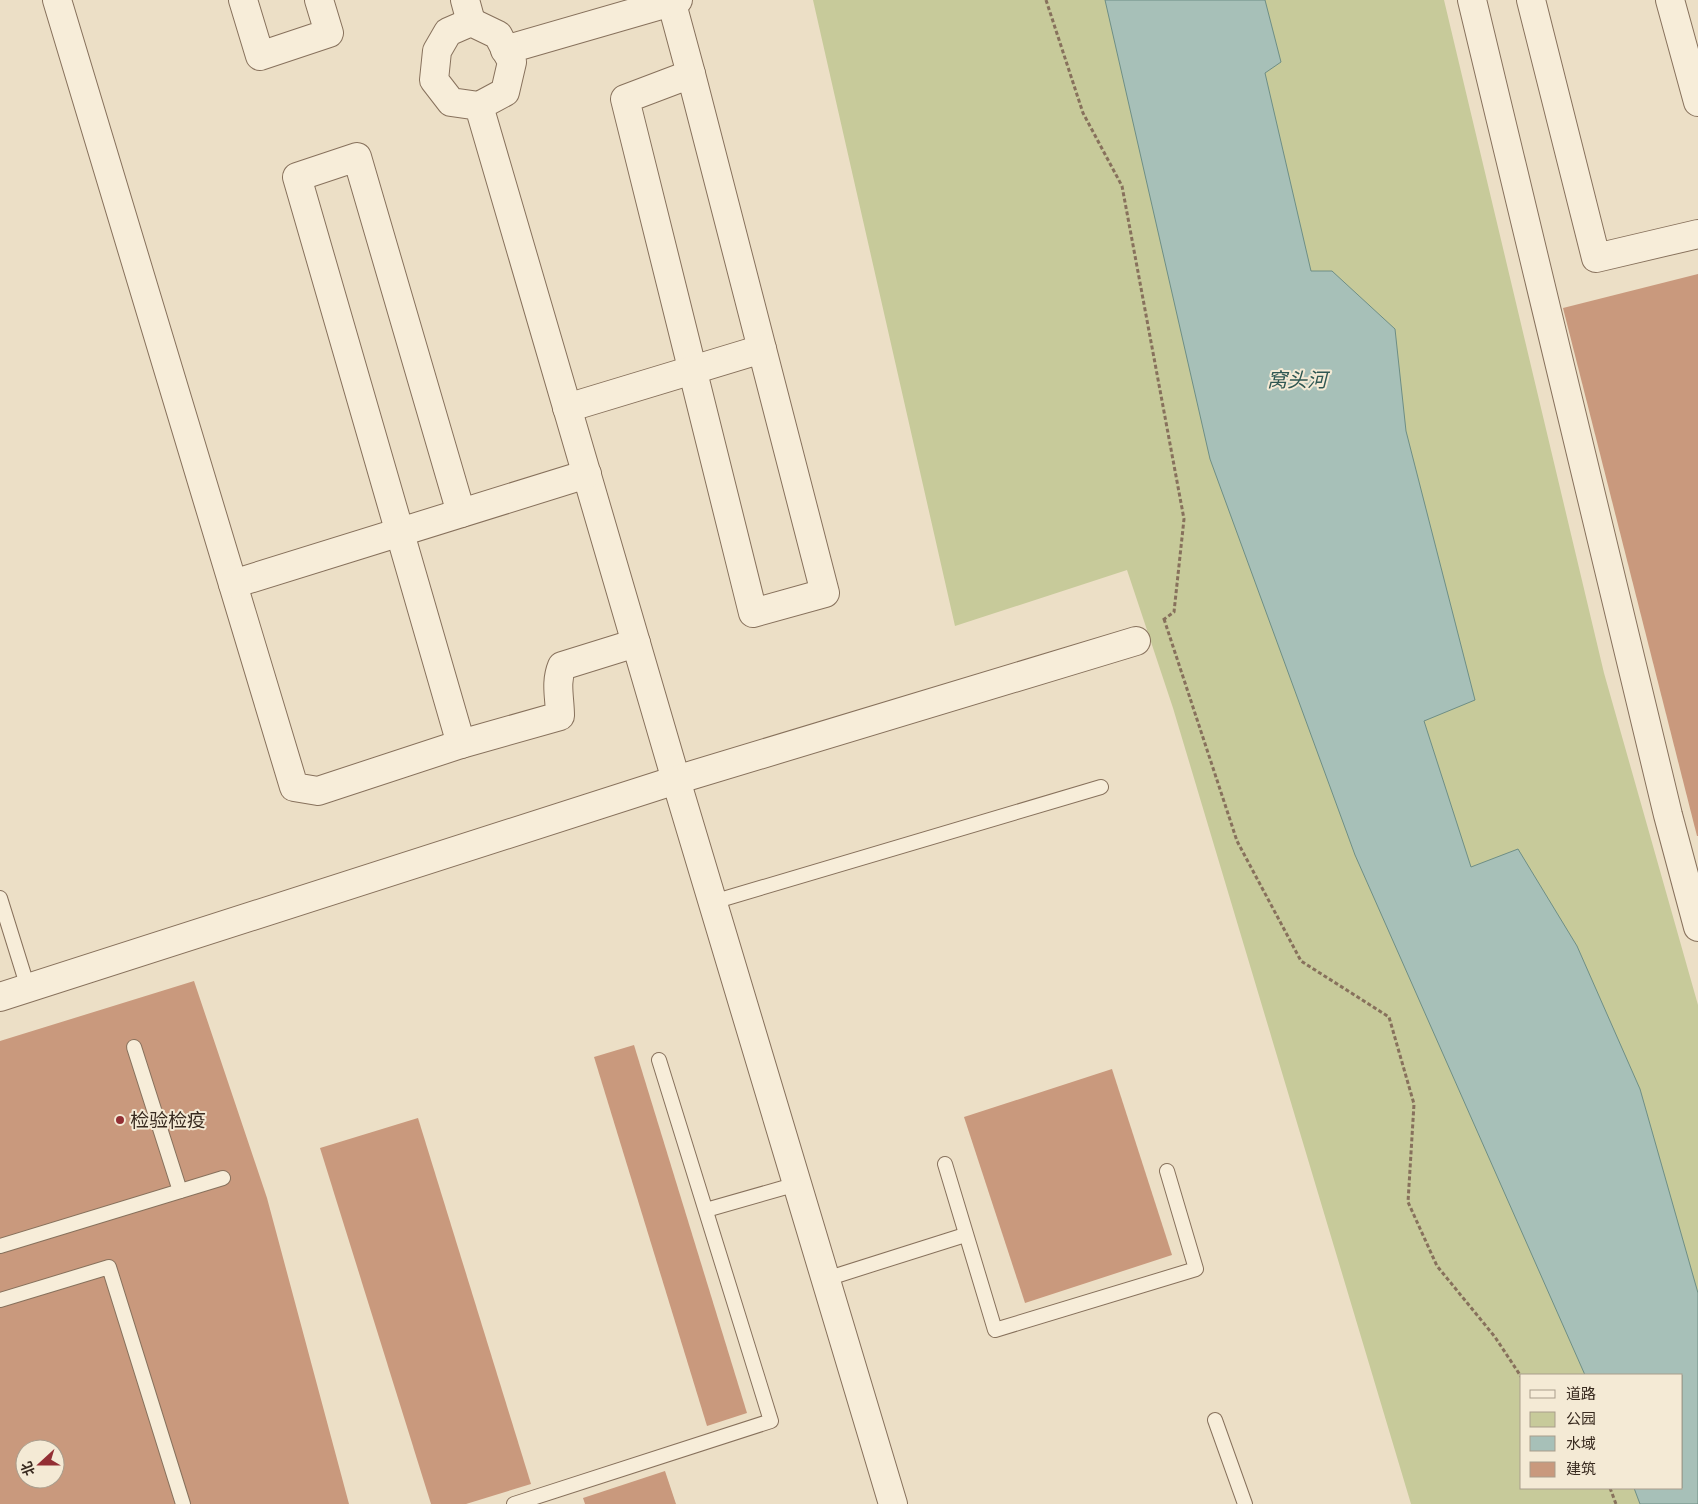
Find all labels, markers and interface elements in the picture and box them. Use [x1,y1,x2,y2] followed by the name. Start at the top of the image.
[1267,368,1331,392] water label: 窝头河
[130,1109,206,1132] place label: 检验检疫
[114,1114,126,1126] marker: 检验检疫
[1520,1374,1683,1489] legend
[1566,1385,1596,1403] text: 道路
[1566,1410,1596,1428] text: 公园
[1566,1435,1596,1453] text: 水域
[15,1439,65,1489] north arrow
[18,1459,39,1478] text: 北
[1566,1460,1596,1478] text: 建筑

